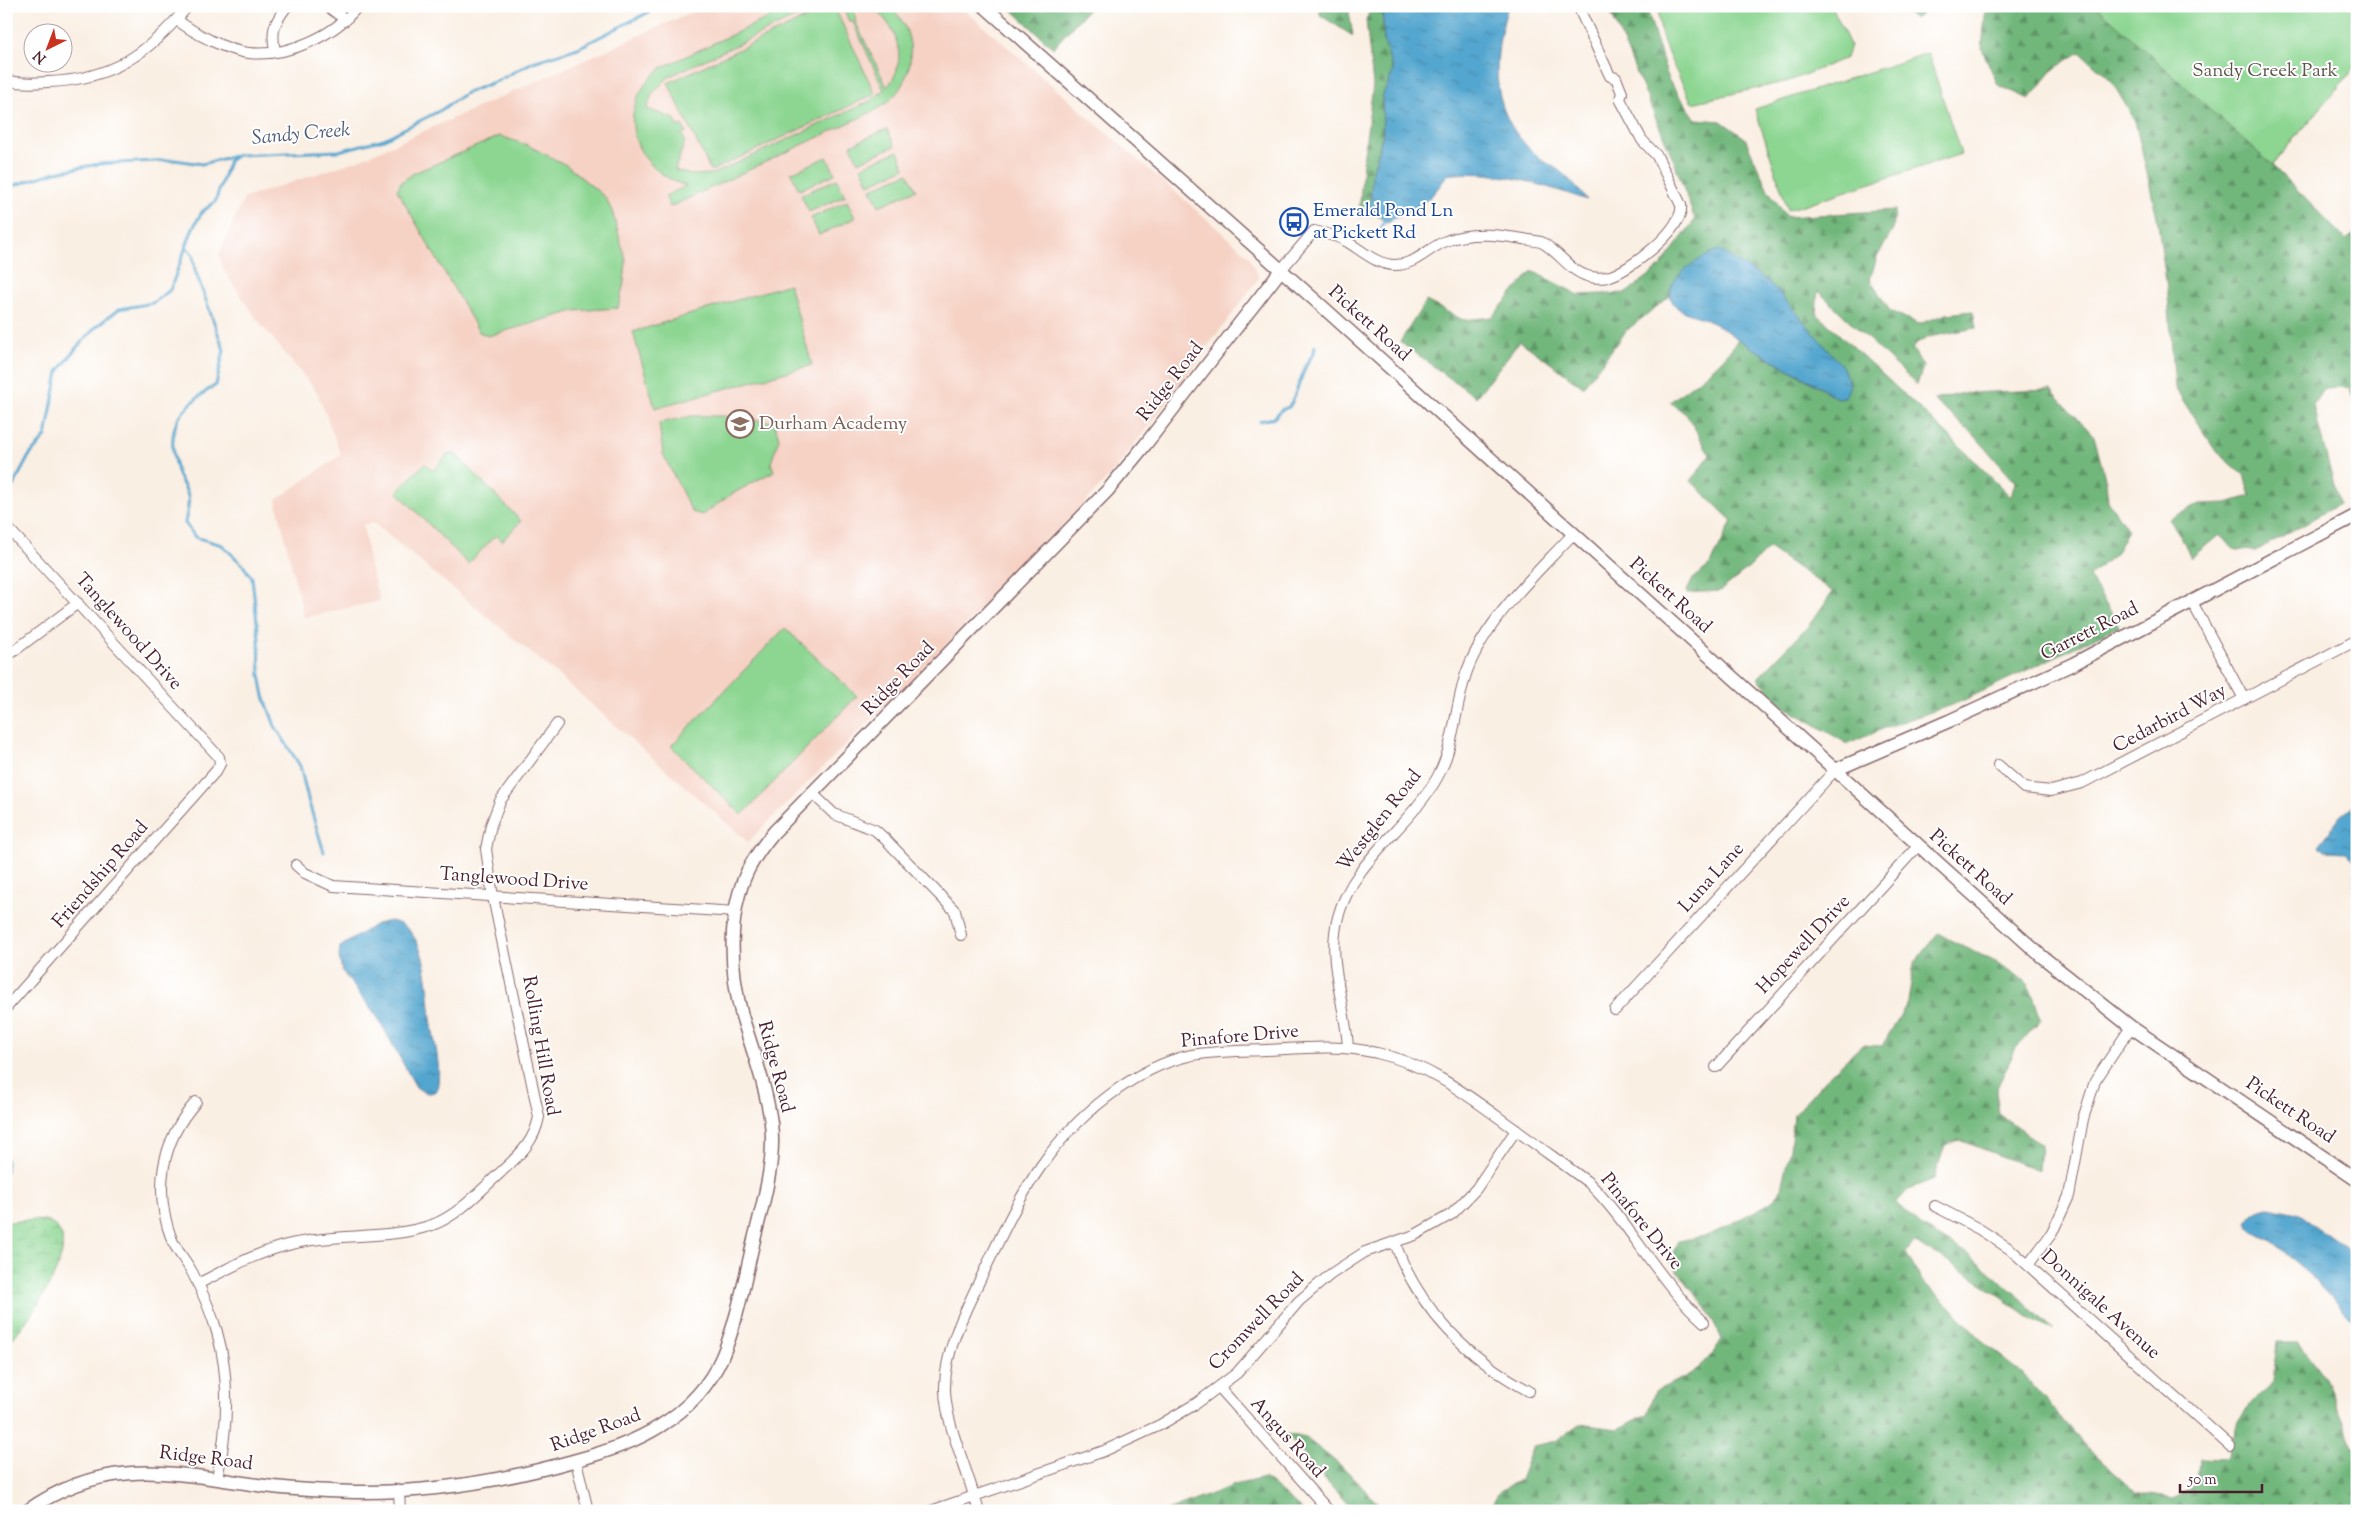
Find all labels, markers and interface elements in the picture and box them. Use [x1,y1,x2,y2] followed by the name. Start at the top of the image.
[22,22,72,72] north arrow
[30,45,51,67] text: N
[2192,58,2338,85] park label: Sandy Creek Park
[251,116,351,154] water label: Sandy Creek
[1313,198,1453,247] place label: Emerald Pond Ln at Pickett Rd
[1279,207,1309,237] bus stop icon: Emerald Pond Ln at Pickett Rd
[1322,280,1416,369] street label: Pickett Road
[1131,336,1211,427] street label: Ridge Road
[725,409,755,439] school or university icon: Durham Academy
[759,411,908,438] place label: Durham Academy
[1623,552,1717,641] street label: Pickett Road
[68,567,188,697] street label: Tanglewood Drive
[2036,596,2144,668] street label: Garrett Road
[857,636,942,722] street label: Ridge Road
[2108,677,2232,760] street label: Cedarbird Way
[1331,764,1429,878] street label: Westglen Road
[47,815,155,935] street label: Friendship Road
[1923,824,2017,913] street label: Pickett Road
[1673,837,1751,919] street label: Luna Lane
[439,861,590,899] street label: Tanglewood Drive
[1751,889,1857,1001] street label: Hopewell Drive
[514,974,566,1118] street label: Rolling Hill Road
[750,1018,800,1116] street label: Ridge Road
[1180,1018,1300,1056] street label: Pinafore Drive
[2240,1071,2340,1151] street label: Pickett Road
[1593,1168,1689,1277] street label: Pinafore Drive
[2034,1244,2166,1366] street label: Donnigale Avenue
[1203,1267,1311,1377] street label: Cromwell Road
[1243,1391,1331,1485] street label: Angus Road
[547,1402,645,1460] street label: Ridge Road
[158,1440,255,1478] street label: Ridge Road
[2180,1462,2263,1494] scale bar
[2187,1470,2217,1491] text: 50 m

